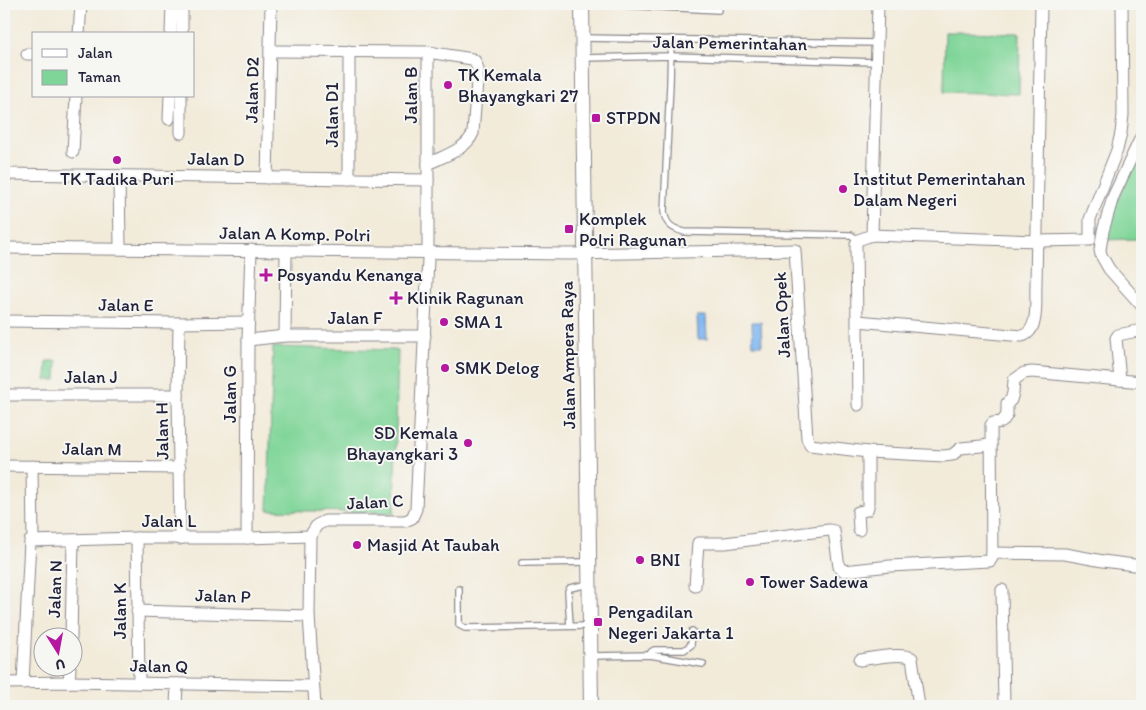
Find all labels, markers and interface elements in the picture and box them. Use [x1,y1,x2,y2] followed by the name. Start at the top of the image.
[653,31,808,55] street label: Jalan Pemerintahan
[32,32,195,98] legend
[78,44,112,62] text: Jalan
[240,56,264,123] street label: Jalan D2
[458,64,578,107] place label: TK Kemala Bhayangkari 27
[400,67,422,123] street label: Jalan B
[78,68,121,86] text: Taman
[442,79,454,91] marker: TK Kemala Bhayangkari 27
[321,82,343,148] street label: Jalan D1
[606,107,661,129] place label: STPDN
[590,112,602,124] marker: STPDN
[187,148,245,170] street label: Jalan D
[111,154,123,166] marker: TK Tadika Puri
[60,168,174,190] place label: TK Tadika Puri
[853,168,1026,211] place label: Institut Pemerintahan Dalam Negeri
[837,183,849,195] marker: Institut Pemerintahan Dalam Negeri
[579,208,687,251] place label: Komplek Polri Ragunan
[219,222,371,246] street label: Jalan A Komp. Polri
[563,223,575,235] marker: Komplek Polri Ragunan
[277,264,423,286] place label: Posyandu Kenanga
[259,268,273,282] marker: Posyandu Kenanga
[769,271,795,358] street label: Jalan Opek
[556,280,580,429] street label: Jalan Ampera Raya
[407,287,524,309] place label: Klinik Ragunan
[389,291,403,305] marker: Klinik Ragunan
[98,294,154,316] street label: Jalan E
[328,307,383,329] street label: Jalan F
[454,311,503,333] place label: SMA 1
[438,316,450,328] marker: SMA 1
[455,357,540,379] place label: SMK Delog
[439,362,451,374] marker: SMK Delog
[219,365,241,423] street label: Jalan G
[64,366,118,388] street label: Jalan J
[150,402,174,460] street label: Jalan H
[346,422,459,465] place label: SD Kemala Bhayangkari 3
[62,437,122,461] street label: Jalan M
[462,437,474,449] marker: SD Kemala Bhayangkari 3
[346,490,404,514] street label: Jalan C
[142,510,196,532] street label: Jalan L
[367,534,500,556] place label: Masjid At Taubah
[351,539,363,551] marker: Masjid At Taubah
[650,549,681,571] place label: BNI
[634,554,646,566] marker: BNI
[43,560,67,618] street label: Jalan N
[760,571,868,593] place label: Tower Sadewa
[744,576,756,588] marker: Tower Sadewa
[109,583,131,639] street label: Jalan K
[195,584,251,608] street label: Jalan P
[608,601,734,644] place label: Pengadilan Negeri Jakarta 1
[592,616,604,628] marker: Pengadilan Negeri Jakarta 1
[32,628,82,678] north arrow
[130,654,188,678] street label: Jalan Q
[54,655,67,674] text: U

